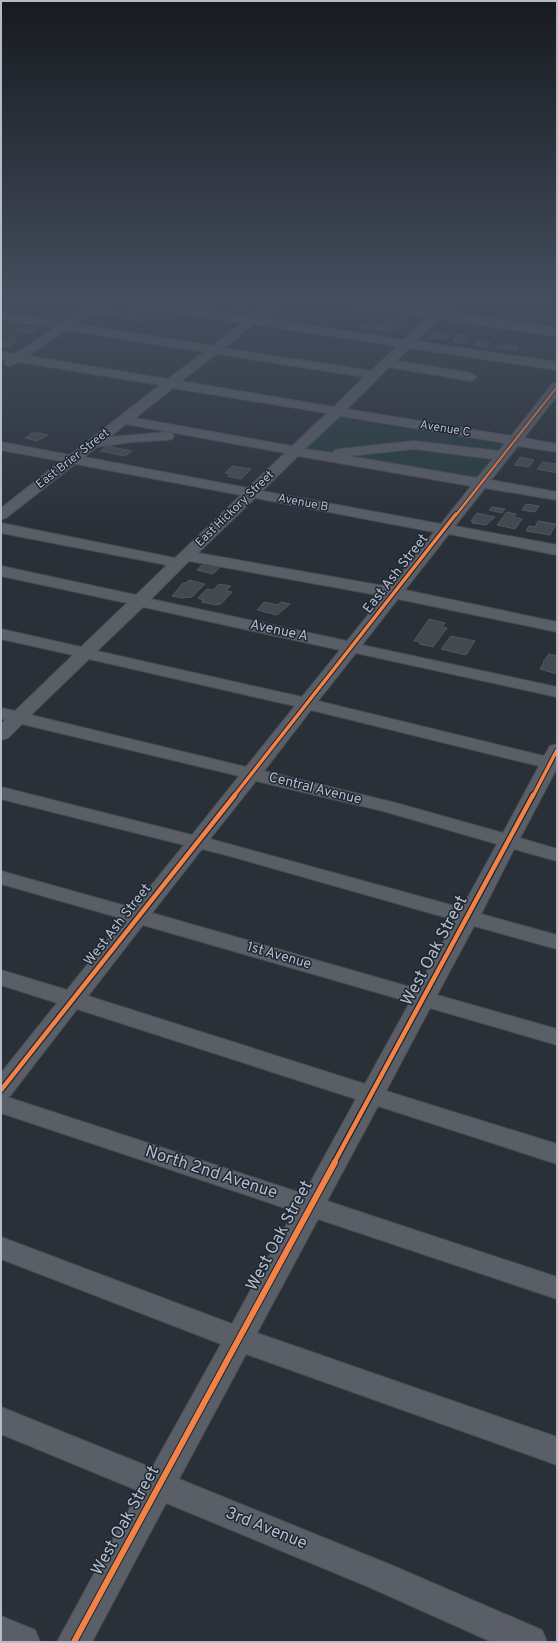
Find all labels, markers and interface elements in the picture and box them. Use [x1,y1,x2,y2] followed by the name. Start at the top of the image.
[419,417,472,441] street label: Avenue C
[33,425,113,493] street label: East Brier Street
[192,467,278,551] street label: East Hickory Street
[277,490,330,516] street label: Avenue B
[360,531,432,617] street label: East Ash Street
[248,617,310,645] street label: Avenue A
[267,769,363,809] street label: Central Avenue
[81,881,155,969] street label: West Ash Street
[397,892,473,1010] street label: West Oak Street
[245,939,313,973] street label: 1st Avenue
[142,1141,280,1205] street label: North 2nd Avenue
[242,1177,318,1295] street label: West Oak Street
[87,1462,165,1580] street label: West Oak Street
[222,1503,310,1555] street label: 3rd Avenue

